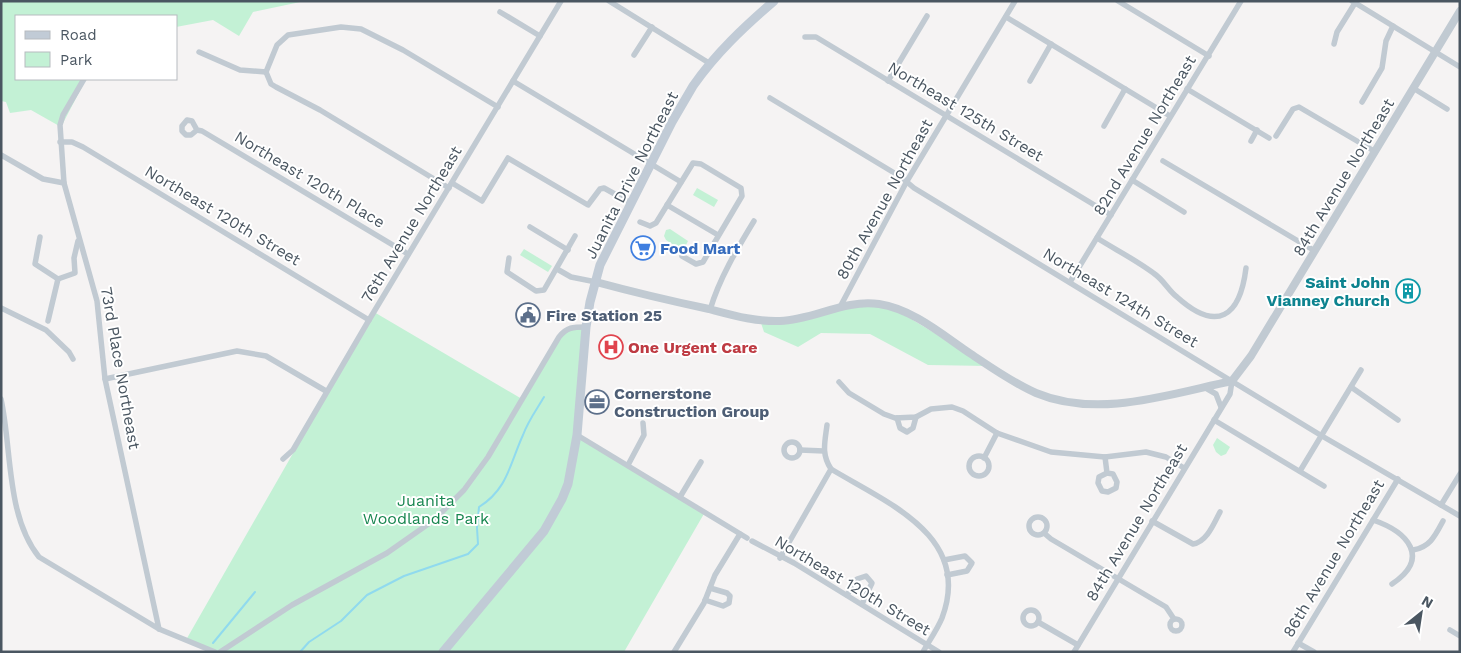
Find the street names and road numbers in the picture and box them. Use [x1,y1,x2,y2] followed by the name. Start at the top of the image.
[1089,52,1200,219] street label: 82nd Avenue Northeast
[885,58,1047,165] street label: Northeast 125th Street
[581,88,682,262] street label: Juanita Drive Northeast
[1289,95,1398,259] street label: 84th Avenue Northeast
[832,115,937,283] street label: 80th Avenue Northeast
[231,127,388,232] street label: Northeast 120th Place
[357,142,466,306] street label: 76th Avenue Northeast
[141,161,304,270] street label: Northeast 120th Street
[1040,244,1202,351] street label: Northeast 124th Street
[97,285,144,451] street label: 73rd Place Northeast
[1082,440,1191,604] street label: 84th Avenue Northeast
[1279,476,1388,640] street label: 86th Avenue Northeast
[771,531,934,640] street label: Northeast 120th Street

